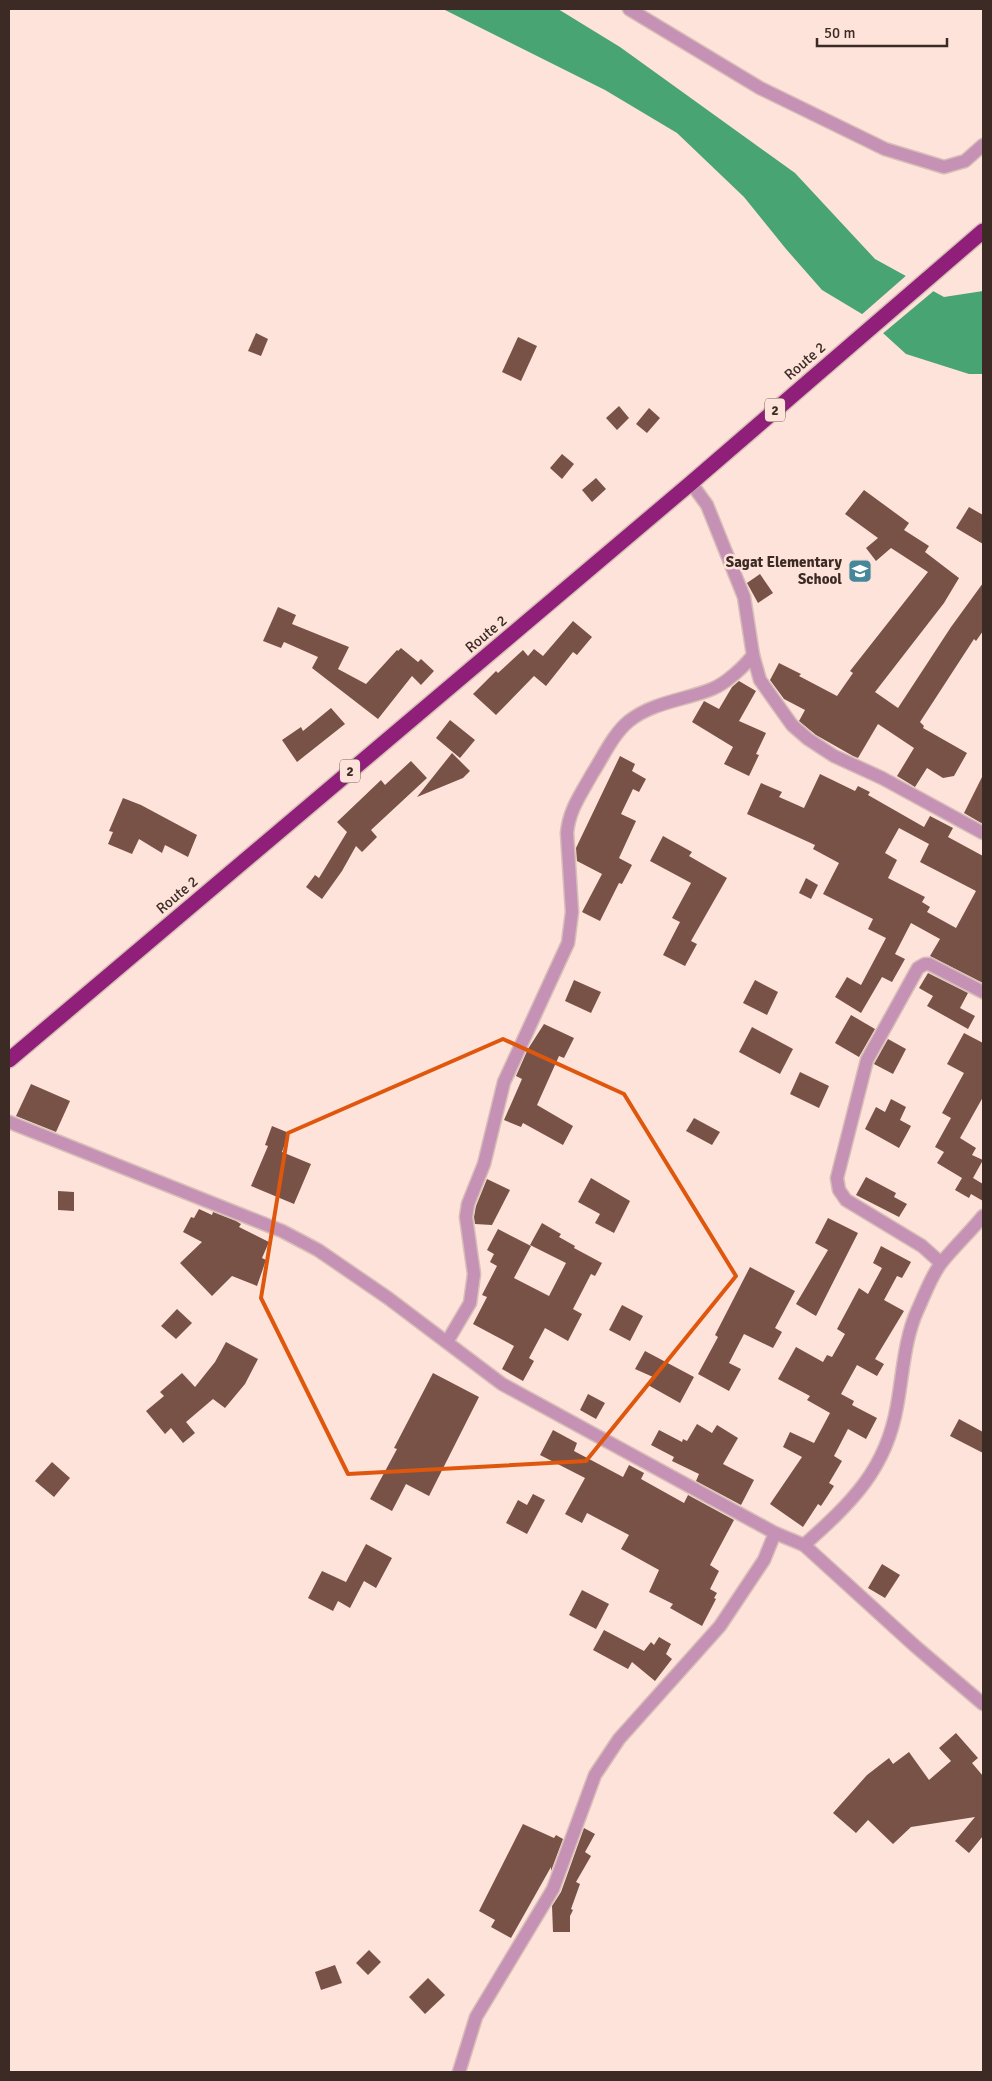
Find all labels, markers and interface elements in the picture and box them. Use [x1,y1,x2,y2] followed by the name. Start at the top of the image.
[817,15,947,47] scale bar
[824,24,855,42] text: 50 m
[781,338,829,384] street label: Route 2
[765,398,785,422] road number: 2
[726,553,843,588] place label: Sagat Elementary School
[847,558,873,584] school or university icon: Sagat Elementary School
[462,611,510,657] street label: Route 2
[340,759,360,782] road number: 2
[153,872,201,918] street label: Route 2

